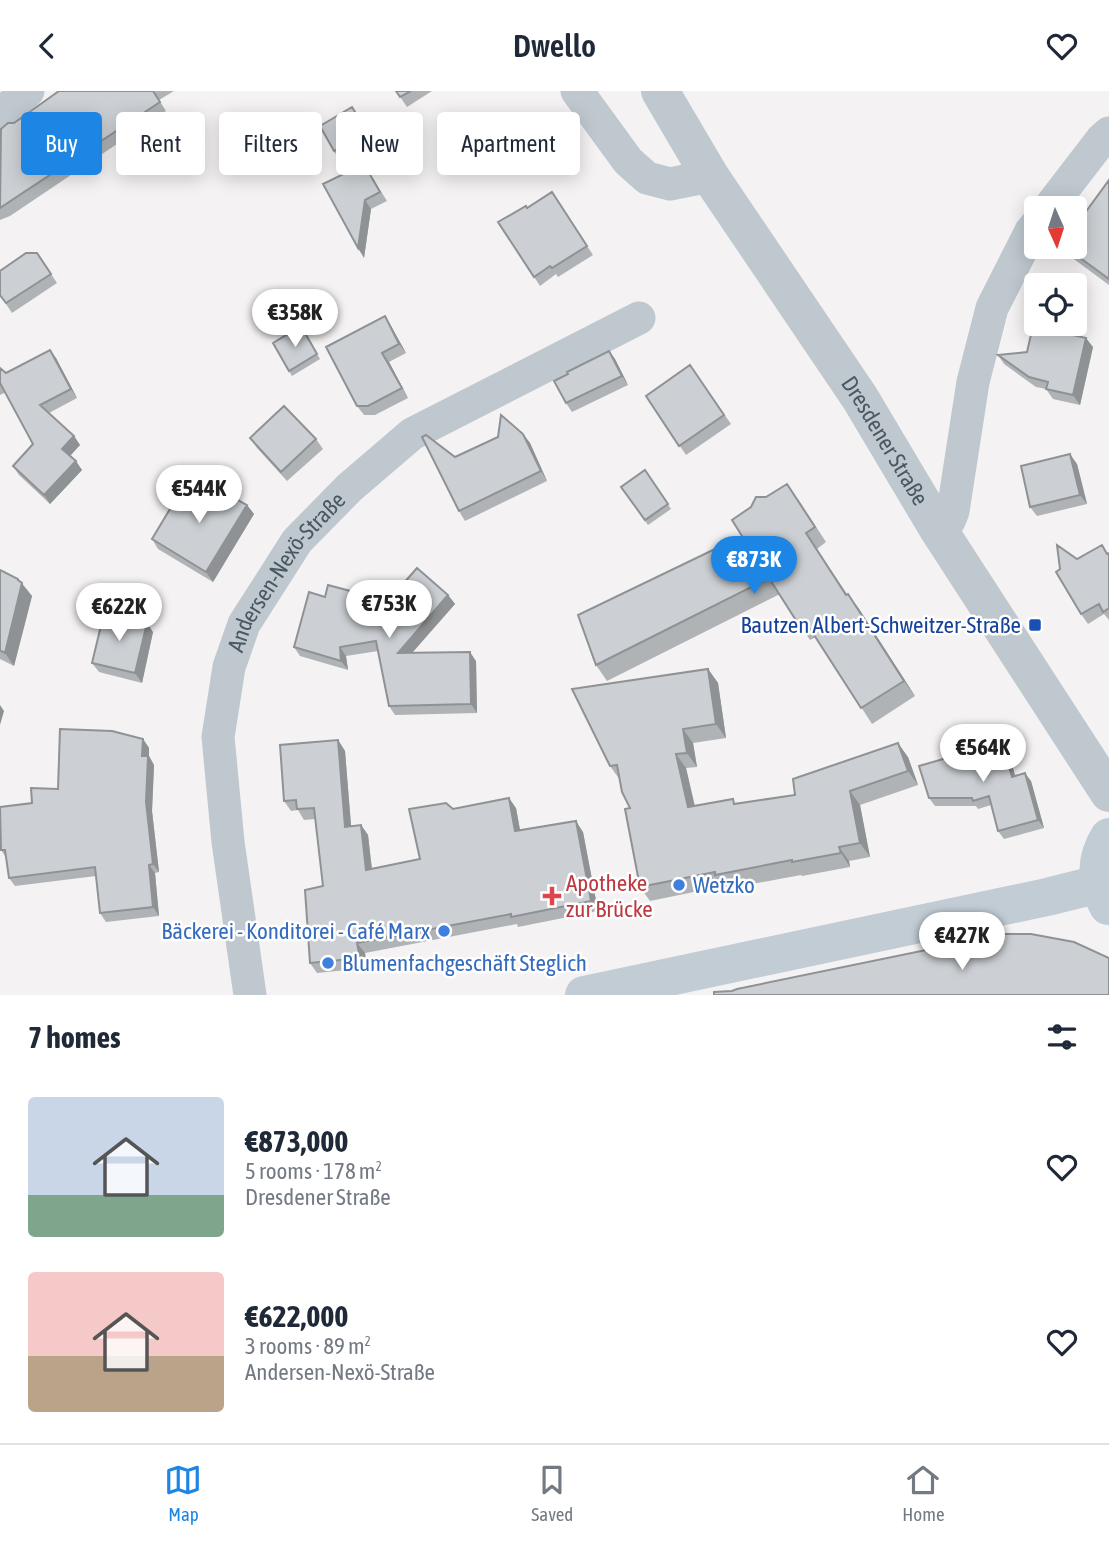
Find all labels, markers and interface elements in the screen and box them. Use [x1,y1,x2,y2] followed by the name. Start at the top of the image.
[28,27,66,65] icon: back
[513,27,596,64] text: Dwello
[1043,27,1081,65] icon: heart
[21,112,102,175] chip: Buy
[116,112,205,175] chip: Rent
[219,112,322,175] chip: Filters
[336,112,423,175] chip: New
[437,112,580,175] chip: Apartment
[1024,196,1087,259] north arrow
[1024,196,1087,336] map controls
[1024,273,1087,336] button: locate
[246,289,344,349] pin: €358K
[268,299,322,325] text: €358K
[836,371,934,510] street label: Dresdener Straße
[150,465,248,525] pin: €544K
[172,475,226,501] text: €544K
[222,487,350,655] street label: Andersen-Nexö-Straße
[705,537,803,596] pin: €873K
[727,546,781,572] text: €873K
[340,581,438,640] pin: €753K
[70,583,168,643] pin: €622K
[362,590,416,616] text: €753K
[92,593,146,619] text: €622K
[740,612,1021,638] place label: Bautzen Albert-Schweitzer-Straße
[1027,617,1043,633] marker: Bautzen Albert-Schweitzer-Straße
[934,725,1032,784] pin: €564K
[956,734,1010,760] text: €564K
[566,870,653,922] place label: Apotheke zur Brücke
[693,872,755,898] place label: Wetzko
[671,877,687,893] marker: Wetzko
[544,888,560,904] marker: Apotheke zur Brücke
[913,913,1011,972] pin: €427K
[161,918,430,944] place label: Bäckerei - Konditorei - Café Marx
[935,922,989,948] text: €427K
[436,923,452,939] marker: Bäckerei - Konditorei - Café Marx
[342,950,587,976] place label: Blumenfachgeschäft Steglich
[320,955,336,971] marker: Blumenfachgeschäft Steglich
[1043,1018,1081,1056] icon: filters
[28,1020,121,1054] text: 7 homes
[245,1124,348,1158] text: €873,000
[84,1125,168,1209] icon: home
[1043,1148,1081,1186] icon: heart
[245,1158,382,1184] text: 5 rooms · 178 m²
[245,1184,391,1210] text: Dresdener Straße
[245,1299,348,1333] text: €622,000
[84,1300,168,1384] icon: home
[1043,1323,1081,1361] icon: heart
[245,1333,371,1359] text: 3 rooms · 89 m²
[245,1359,435,1385] text: Andersen-Nexö-Straße
[164,1461,202,1525] tab: Map
[531,1461,573,1525] tab: Saved
[902,1461,945,1525] tab: Home

